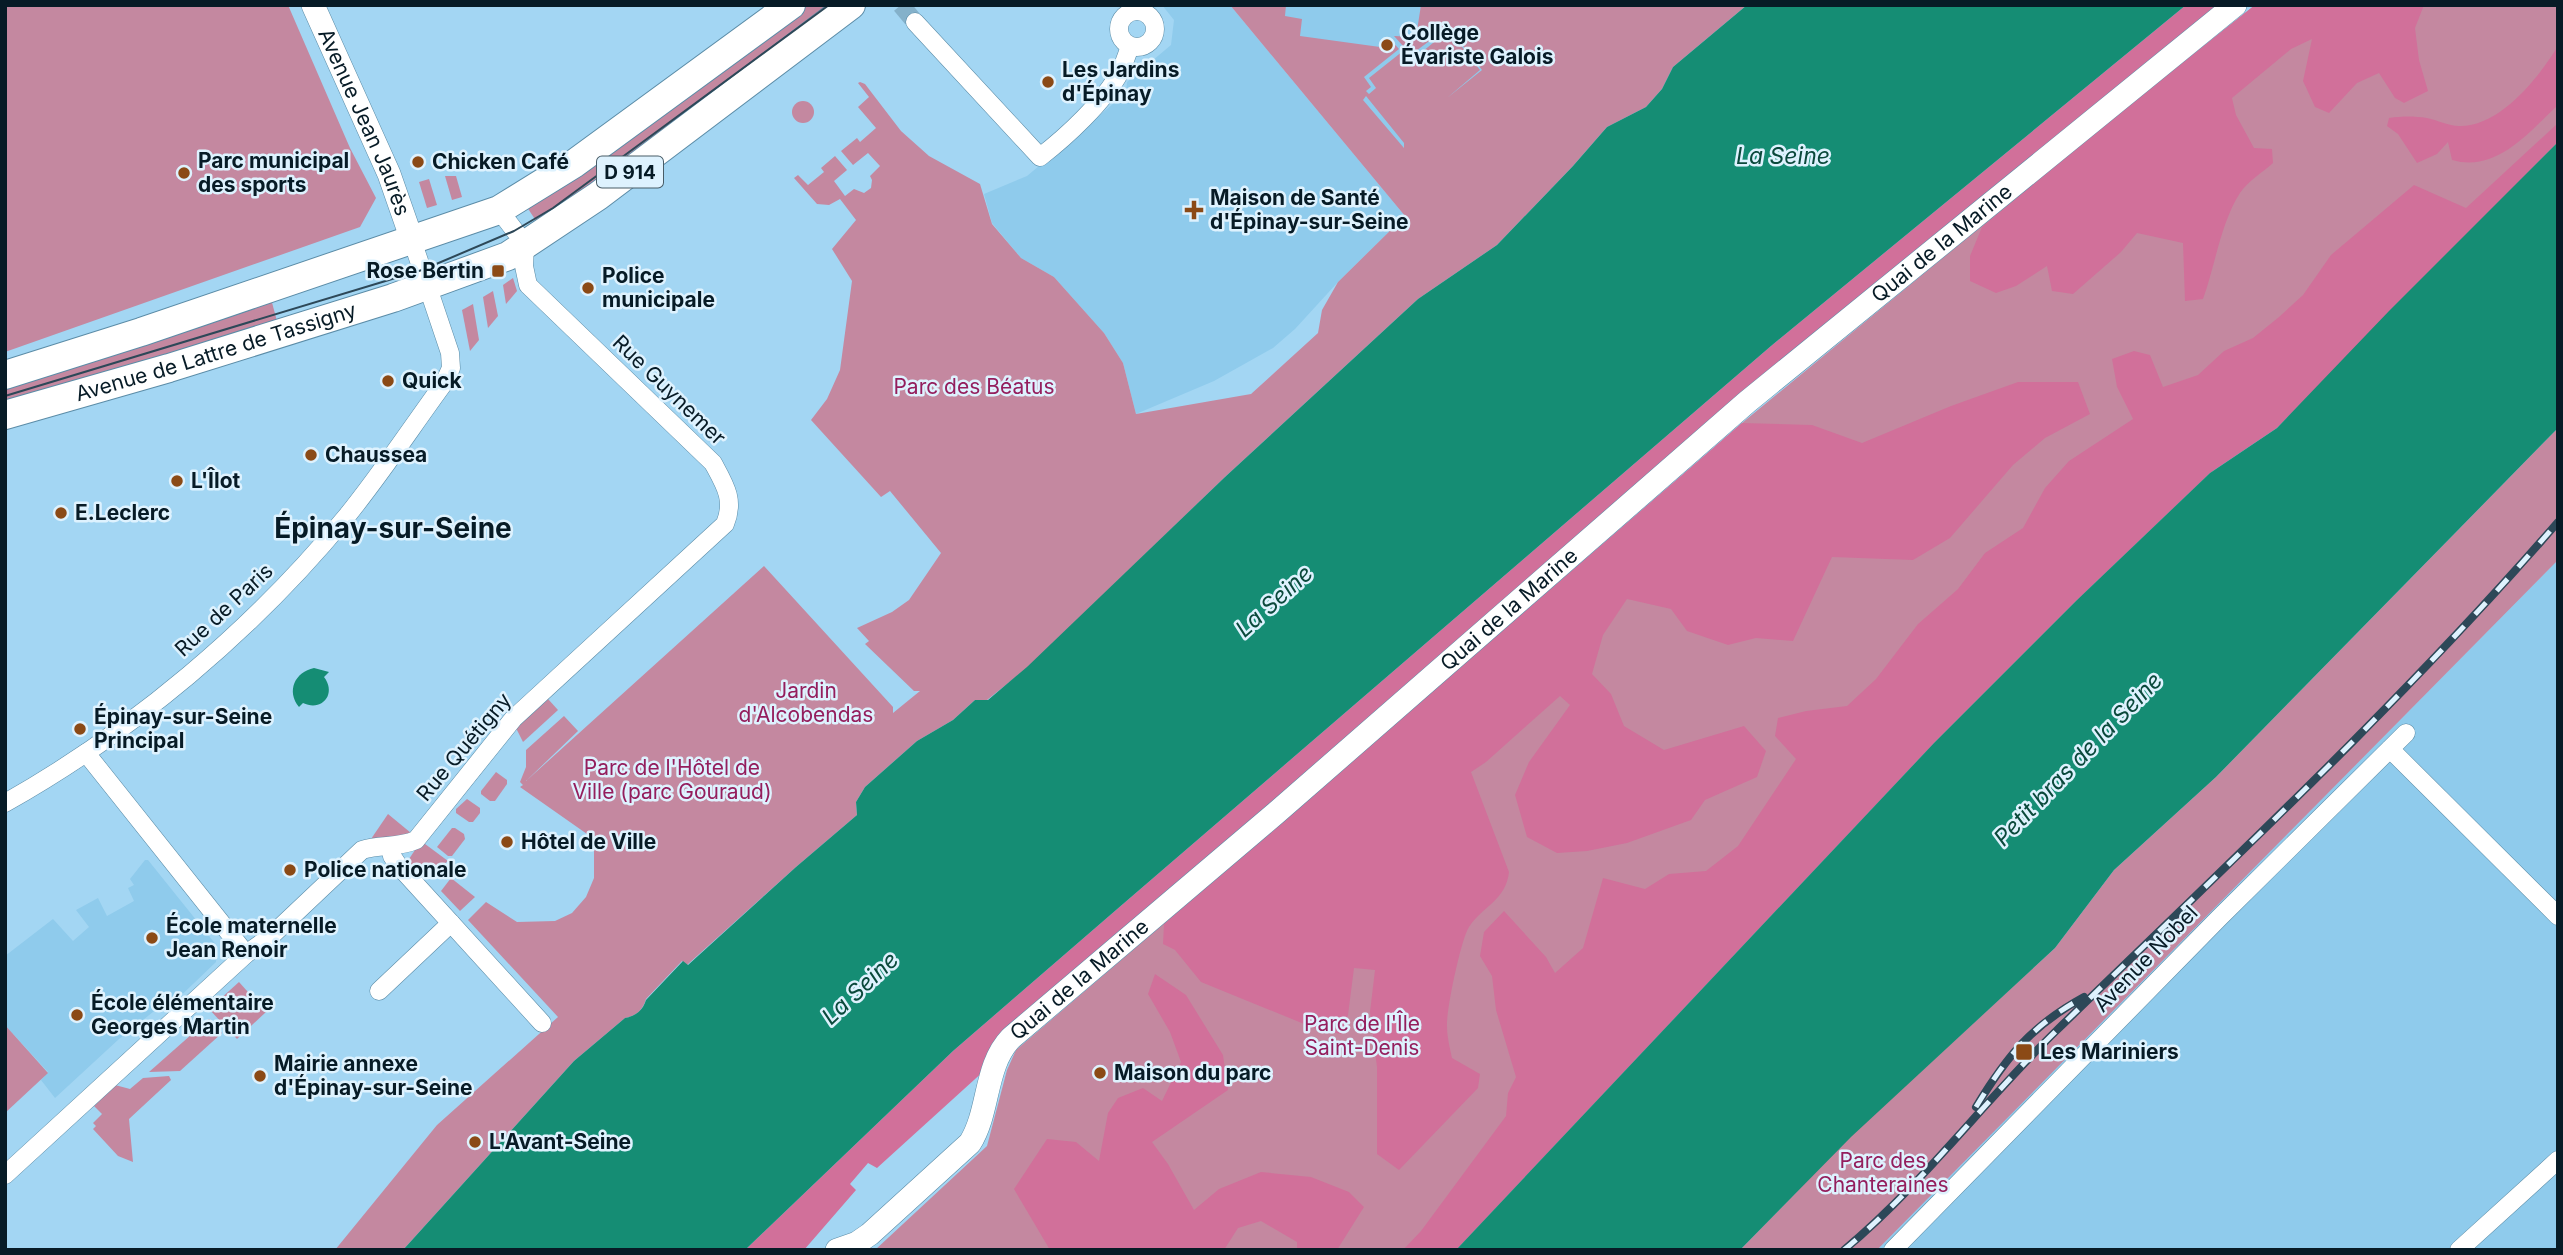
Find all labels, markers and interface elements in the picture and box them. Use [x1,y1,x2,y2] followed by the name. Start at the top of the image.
[1401,20,1553,69] place label: Collège Évariste Galois
[313,25,416,219] street label: Avenue Jean Jaurès
[1379,37,1395,53] marker: Collège Évariste Galois
[1062,57,1179,106] place label: Les Jardins d'Épinay
[1040,74,1056,90] marker: Les Jardins d'Épinay
[1736,142,1830,170] water label: La Seine
[198,148,349,197] place label: Parc municipal des sports
[432,149,569,174] place label: Chicken Café
[410,154,426,170] marker: Chicken Café
[597,156,663,188] road number: D 914
[176,165,192,181] marker: Parc municipal des sports
[1866,179,2017,308] street label: Quai de la Marine
[1210,185,1409,234] place label: Maison de Santé d'Épinay-sur-Seine
[1184,200,1204,220] marker: Maison de Santé d'Épinay-sur-Seine
[367,258,484,283] place label: Rose Bertin
[490,263,506,279] marker: Rose Bertin
[602,263,715,312] place label: Police municipale
[580,280,596,296] marker: Police municipale
[72,297,359,406] street label: Avenue de Lattre de Tassigny
[608,330,731,450] street label: Rue Guynemer
[402,368,462,393] place label: Quick
[380,373,396,389] marker: Quick
[893,374,1055,399] park label: Parc des Béatus
[325,442,427,467] place label: Chaussea
[303,447,319,463] marker: Chaussea
[191,467,241,493] place label: L'Îlot
[169,473,185,489] marker: L'Îlot
[75,500,170,525] place label: E.Leclerc
[53,505,69,521] marker: E.Leclerc
[274,510,512,545] district label: Épinay-sur-Seine
[1435,543,1582,676] street label: Quai de la Marine
[170,558,278,661] street label: Rue de Paris
[1230,559,1318,643] water label: La Seine
[1988,666,2168,852] water label: Petit bras de la Seine
[739,678,873,727] park label: Jardin d'Alcobendas
[411,687,516,806] street label: Rue Quétigny
[94,703,272,753] place label: Épinay-sur-Seine Principal
[72,721,88,737] marker: Épinay-sur-Seine Principal
[572,755,772,804] park label: Parc de l'Hôtel de Ville (parc Gouraud)
[521,829,656,854] place label: Hôtel de Ville
[499,834,515,850] marker: Hôtel de Ville
[304,857,467,882] place label: Police nationale
[282,862,298,878] marker: Police nationale
[2089,900,2203,1017] street label: Avenue Nobel
[166,912,337,962] place label: École maternelle Jean Renoir
[1005,914,1154,1045] street label: Quai de la Marine
[144,930,160,946] marker: École maternelle Jean Renoir
[816,946,904,1030] water label: La Seine
[91,989,274,1039] place label: École élémentaire Georges Martin
[69,1007,85,1023] marker: École élémentaire Georges Martin
[1304,1010,1420,1060] park label: Parc de l'Île Saint-Denis
[2040,1039,2179,1064] place label: Les Mariniers
[2014,1042,2034,1062] marker: Les Mariniers
[274,1051,473,1100] place label: Mairie annexe d'Épinay-sur-Seine
[1114,1060,1271,1085] place label: Maison du parc
[1092,1065,1108,1081] marker: Maison du parc
[252,1068,268,1084] marker: Mairie annexe d'Épinay-sur-Seine
[489,1129,631,1154] place label: L'Avant-Seine
[467,1134,483,1150] marker: L'Avant-Seine
[1817,1148,1949,1197] park label: Parc des Chanteraines

